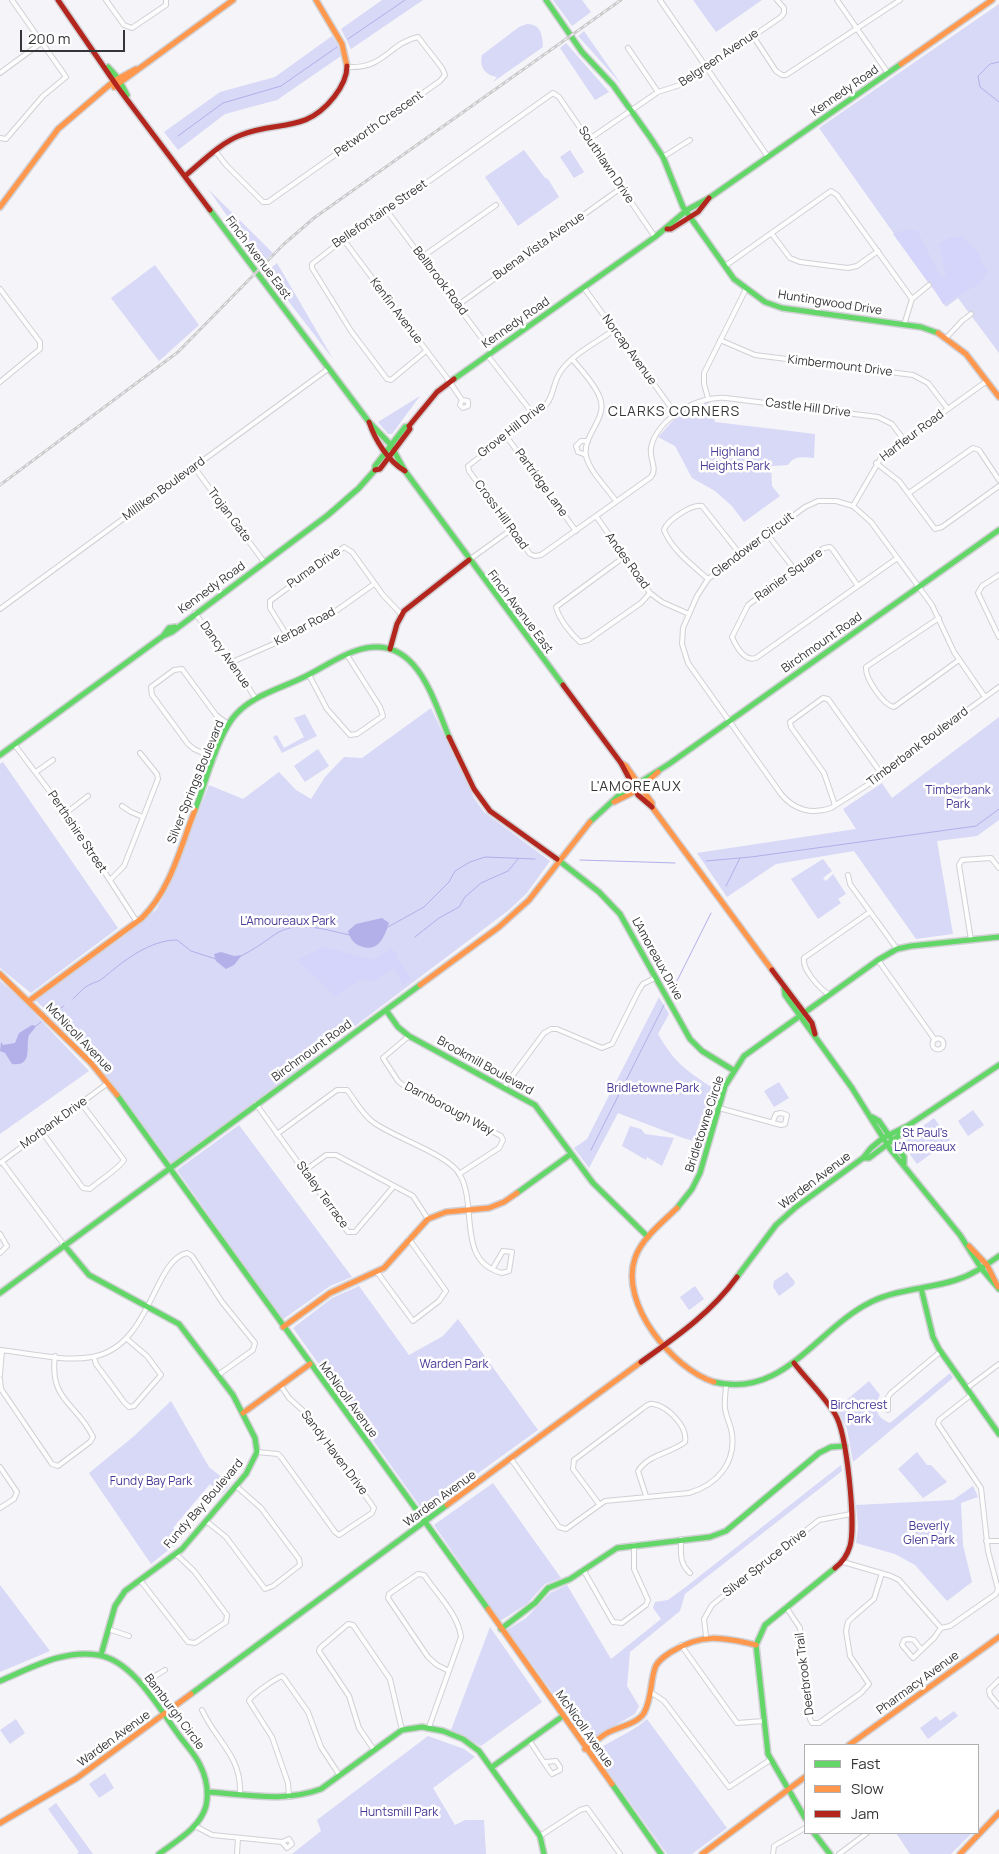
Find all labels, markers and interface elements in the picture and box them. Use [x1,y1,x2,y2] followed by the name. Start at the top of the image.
[22,20,128,52] scale bar
[676,26,762,90] street label: Belgreen Avenue
[28,28,71,49] text: 200 m
[809,62,881,120] street label: Kennedy Road
[332,88,426,160] street label: Petworth Crescent
[575,124,637,206] street label: Southlawn Drive
[330,177,430,251] street label: Bellefontaine Street
[490,209,588,283] street label: Buena Vista Avenue
[222,214,294,302] street label: Finch Avenue East
[409,244,471,318] street label: Bellbrook Road
[367,275,425,347] street label: Kenfin Avenue
[777,288,883,318] street label: Huntingwood Drive
[480,294,552,352] street label: Kennedy Road
[599,312,659,388] street label: Norcap Avenue
[787,352,893,380] street label: Kimbermount Drive
[765,396,851,420] street label: Castle Hill Drive
[475,399,549,461] street label: Grove Hill Drive
[606,404,742,420] district label: CLARKS CORNERS
[877,407,947,465] street label: Harfleur Road
[512,446,570,520] street label: Partridge Lane
[700,446,770,474] park label: Highland Heights Park
[120,454,208,524] street label: Milliken Boulevard
[471,477,531,553] street label: Cross Hill Road
[204,485,254,545] street label: Trojan Gate
[709,510,797,580] street label: Glendower Circuit
[602,530,652,592] street label: Andes Road
[285,544,343,592] street label: Puma Drive
[752,546,826,604] street label: Rainier Square
[176,559,248,617] street label: Kennedy Road
[484,568,556,656] street label: Finch Avenue East
[272,605,338,649] street label: Kerbar Road
[779,610,865,676] street label: Birchmount Road
[197,619,253,691] street label: Dancy Avenue
[865,704,971,790] street label: Timberbank Boulevard
[165,718,227,846] street label: Silver Springs Boulevard
[589,779,683,795] district label: L'AMOREAUX
[925,784,991,812] park label: Timberbank Park
[44,788,110,876] street label: Perthshire Street
[240,915,336,929] park label: L'Amoureaux Park
[628,915,686,1003] street label: L'Amoreaux Drive
[42,1000,116,1076] street label: McNicoll Avenue
[269,1017,355,1085] street label: Birchmount Road
[434,1034,536,1098] street label: Brookmill Boulevard
[683,1074,727,1174] street label: Bridletowne Circle
[402,1079,496,1139] street label: Darnborough Way
[607,1082,699,1096] park label: Bridletowne Park
[18,1094,90,1152] street label: Morbank Drive
[894,1127,956,1155] park label: St Paul's L'Amoreaux
[776,1149,854,1213] street label: Warden Avenue
[293,1159,351,1231] street label: Staley Terrace
[420,1358,488,1372] park label: Warden Park
[316,1359,380,1441] street label: McNicoll Avenue
[830,1399,888,1427] park label: Birchcrest Park
[298,1408,370,1498] street label: Sandy Haven Drive
[161,1456,247,1552] street label: Fundy Bay Boulevard
[401,1468,479,1530] street label: Warden Avenue
[110,1475,192,1489] park label: Fundy Bay Park
[903,1520,955,1548] park label: Beverly Glen Park
[720,1526,810,1600] street label: Silver Spruce Drive
[793,1632,817,1716] street label: Deerbrook Trail
[874,1648,962,1718] street label: Pharmacy Avenue
[141,1671,207,1753] street label: Bamburgh Circle
[552,1688,616,1770] street label: McNicoll Avenue
[75,1708,153,1770] street label: Warden Avenue
[804,1744,979,1834] legend
[851,1753,880,1774] text: Fast
[851,1778,884,1799] text: Slow
[851,1803,879,1824] text: Jam
[360,1806,438,1820] park label: Huntsmill Park

